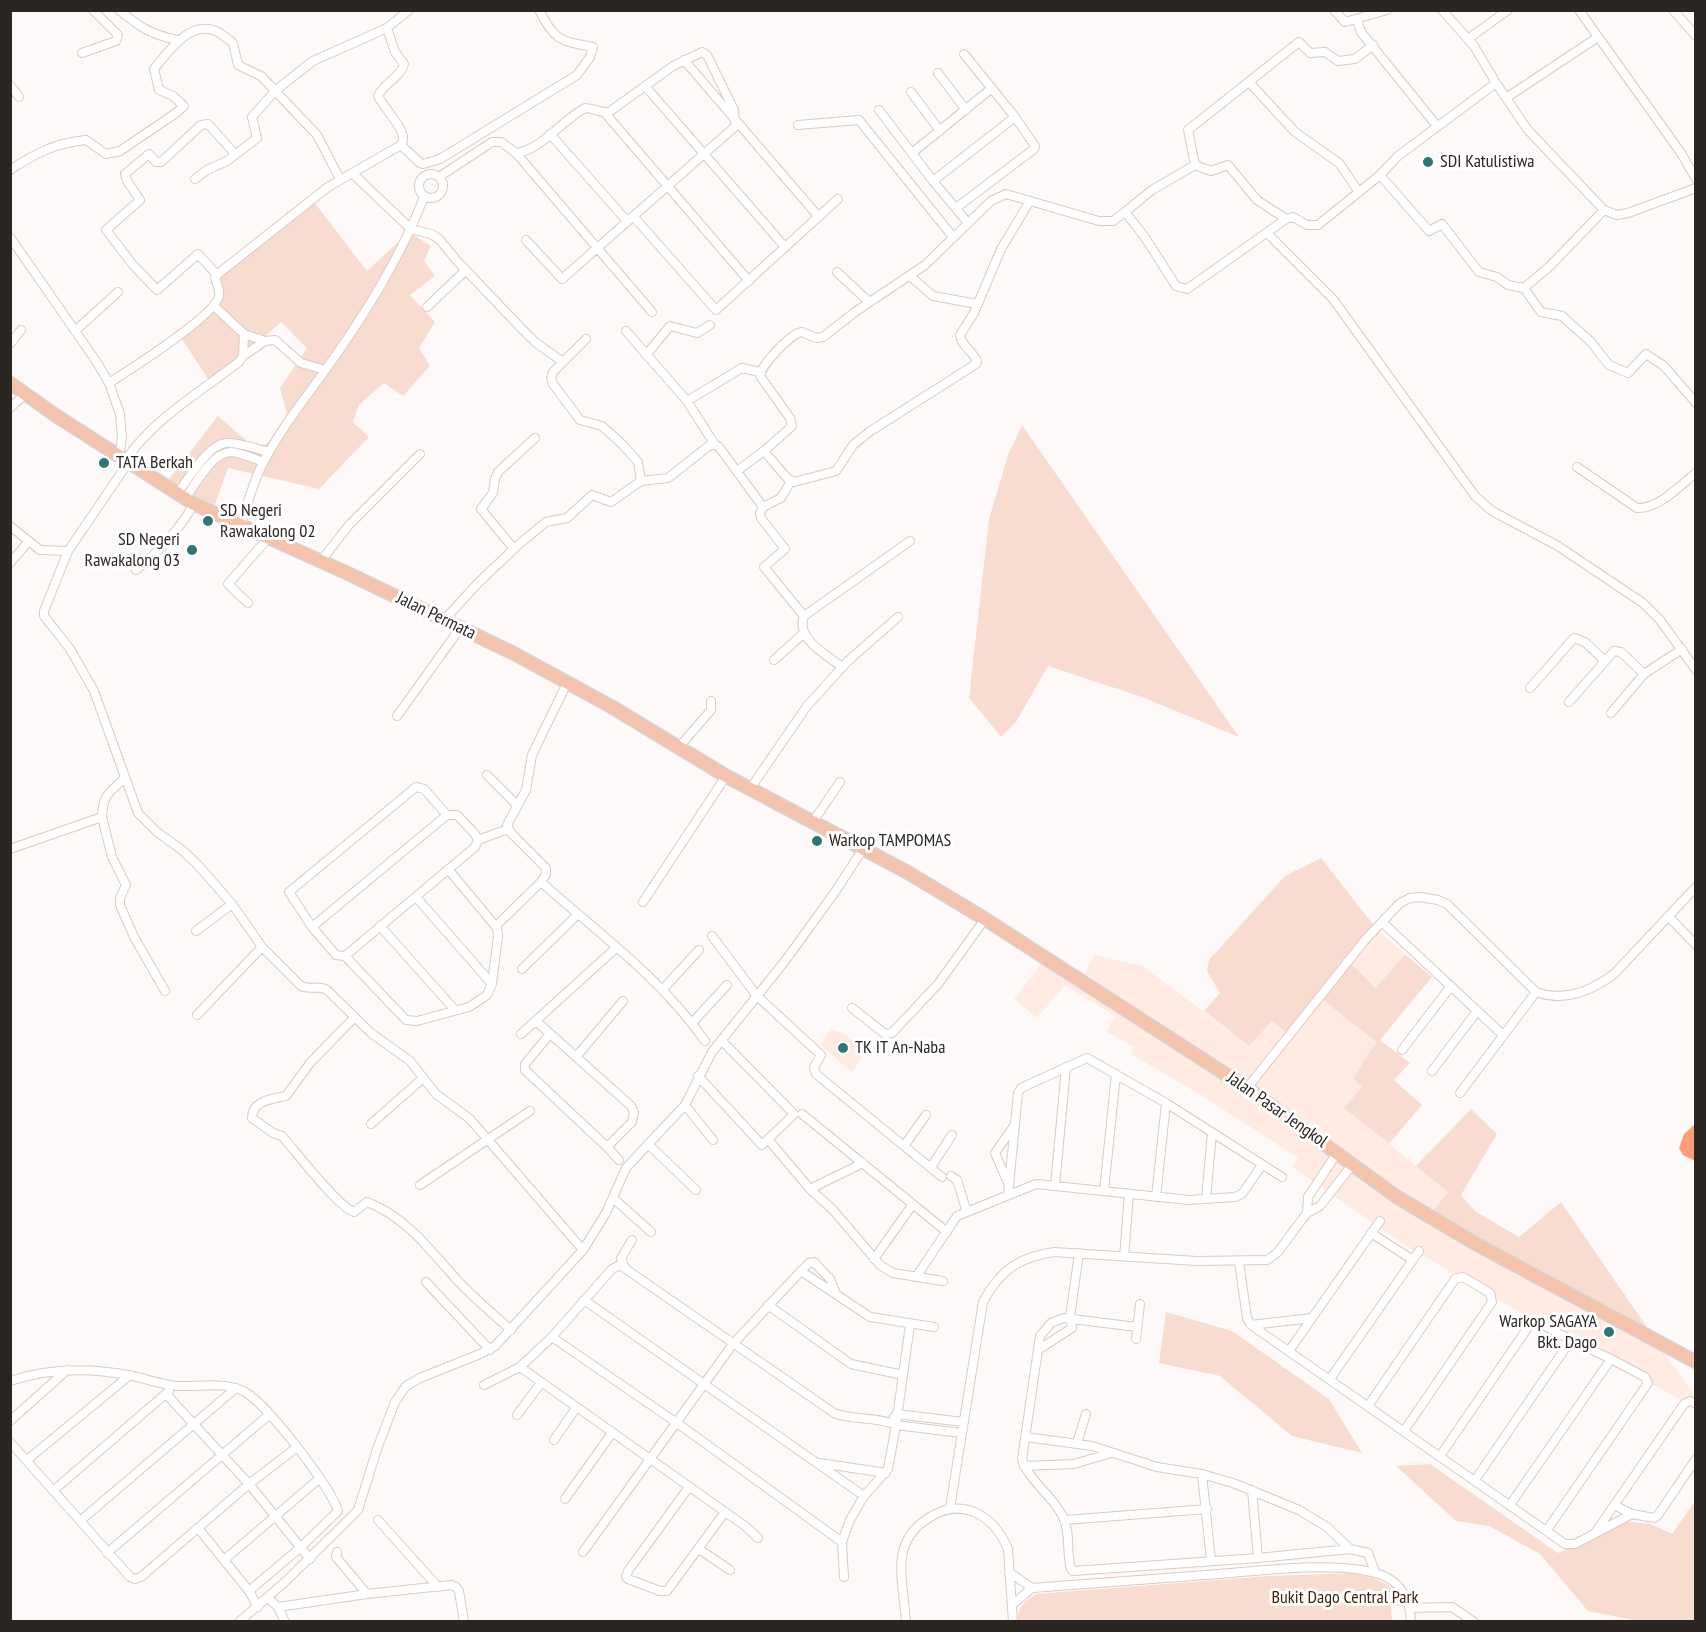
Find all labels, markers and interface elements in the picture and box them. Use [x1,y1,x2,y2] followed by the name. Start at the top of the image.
[1440,151,1534,173] place label: SDI Katulistiwa
[1421,155,1435,169] marker: SDI Katulistiwa
[116,452,193,474] place label: TATA Berkah
[97,456,111,470] marker: TATA Berkah
[220,500,316,542] place label: SD Negeri Rawakalong 02
[201,514,215,528] marker: SD Negeri Rawakalong 02
[84,529,180,572] place label: SD Negeri Rawakalong 03
[185,543,199,557] marker: SD Negeri Rawakalong 03
[393,588,479,644] street label: Jalan Permata
[829,830,951,852] place label: Warkop TAMPOMAS
[810,834,824,848] marker: Warkop TAMPOMAS
[855,1037,945,1059] place label: TK IT An-Naba
[836,1041,850,1055] marker: TK IT An-Naba
[1223,1067,1331,1153] street label: Jalan Pasar Jengkol
[1499,1311,1597,1354] place label: Warkop SAGAYA Bkt. Dago
[1602,1325,1616,1339] marker: Warkop SAGAYA Bkt. Dago
[1272,1587,1418,1609] park label: Bukit Dago Central Park

